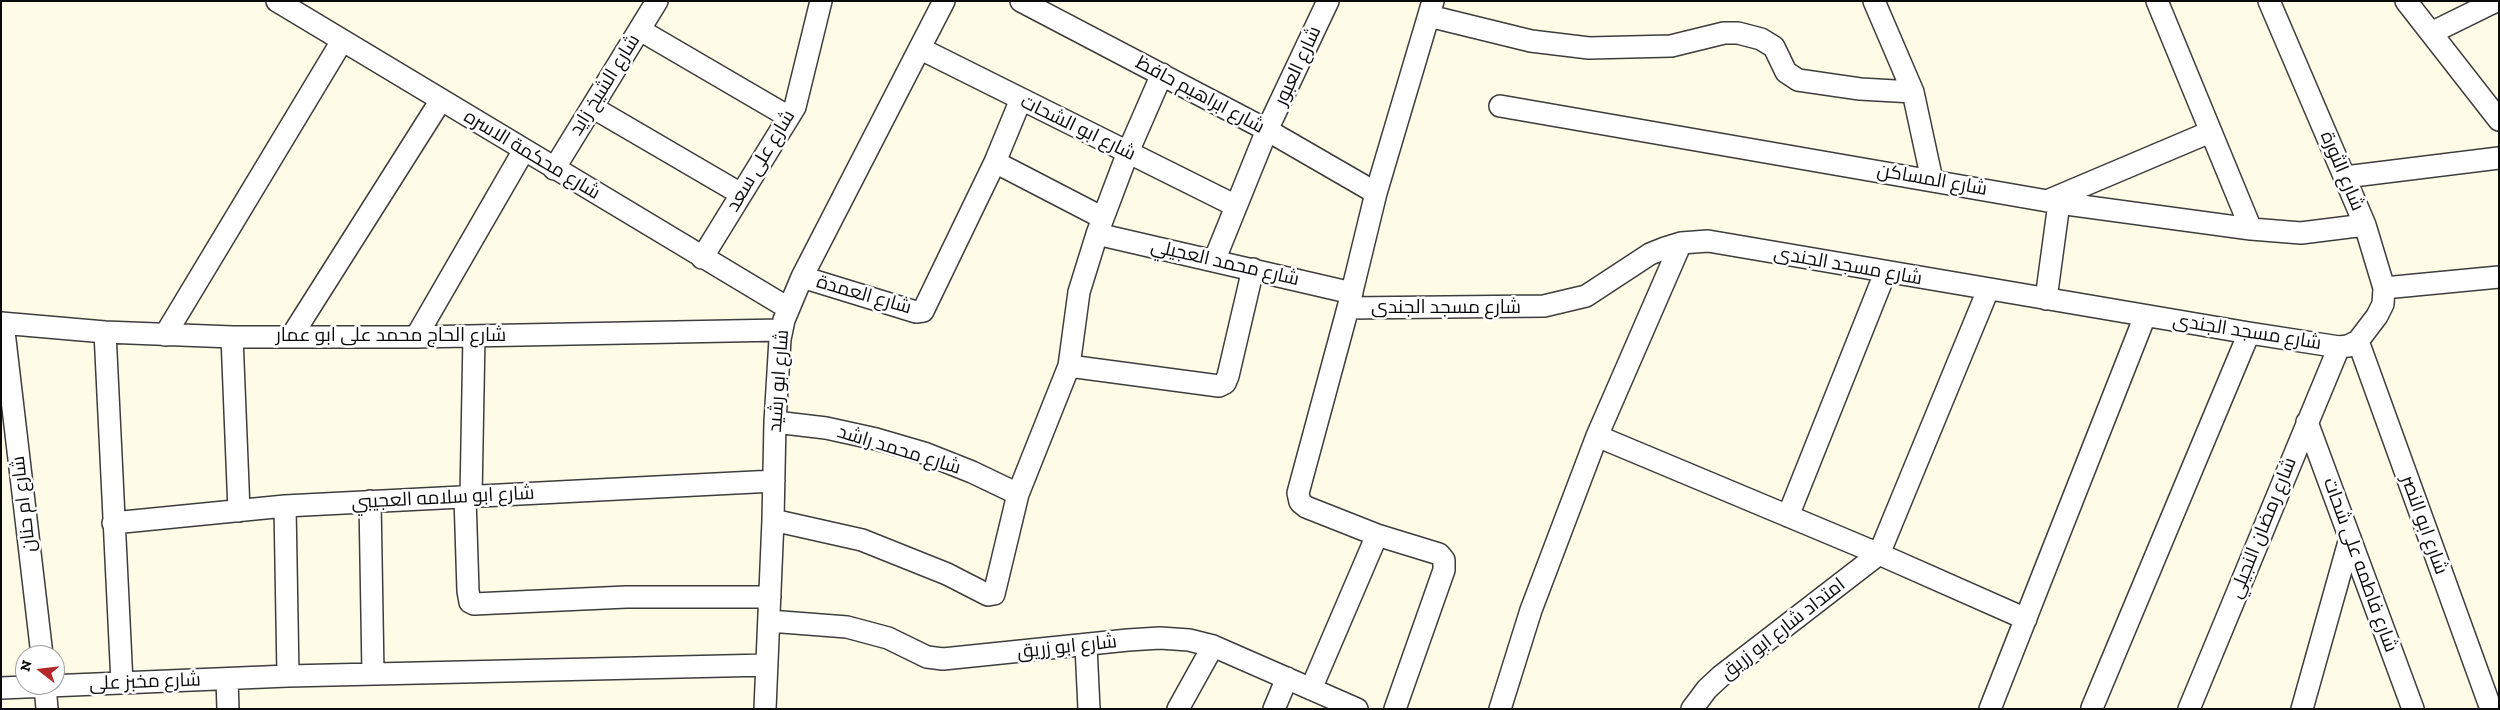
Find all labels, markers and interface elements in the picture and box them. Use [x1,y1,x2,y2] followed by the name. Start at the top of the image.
[1270,23,1326,109] street label: شارع العبور
[565,30,645,140] street label: شارع الشيخ زايد
[1132,51,1268,139] street label: شارع ابراهيم حافظ
[1017,90,1139,166] street label: شارع ابو الشحات
[460,105,604,205] street label: شارع محكمة الاسره
[722,106,800,216] street label: شارع على سعد
[2315,128,2369,214] street label: شارع الثورة
[1875,159,1989,201] street label: شارع المساكن
[1149,235,1301,291] street label: شارع محمد العجيلي
[1772,242,1924,290] street label: شارع مسجد الجندى
[814,271,914,319] street label: شارع العمدة
[1371,297,1521,319] street label: شارع مسجد الجندى
[2171,309,2323,355] street label: شارع مسجد الجندى
[276,325,506,347] street label: شارع الحاج محمد على ابو عمار
[764,329,794,433] street label: شارع ابو رشيد
[834,420,964,480] street label: شارع محمد راشد
[2224,454,2302,602] street label: شارع رمضان النجيلي
[7,455,41,553] street label: شارع ام حنان
[2396,472,2452,578] street label: شارع ابو النصر
[2318,475,2402,655] street label: شارع فاطمه على شحات
[351,482,535,514] street label: شارع ابو سلامه العجيبي
[1716,573,1850,685] street label: امتداد شارع ابو زريق
[1016,630,1118,664] street label: شارع ابو زريق
[15,645,65,695] north arrow
[16,659,36,673] text: N
[89,669,201,695] street label: شارع مخبز على

